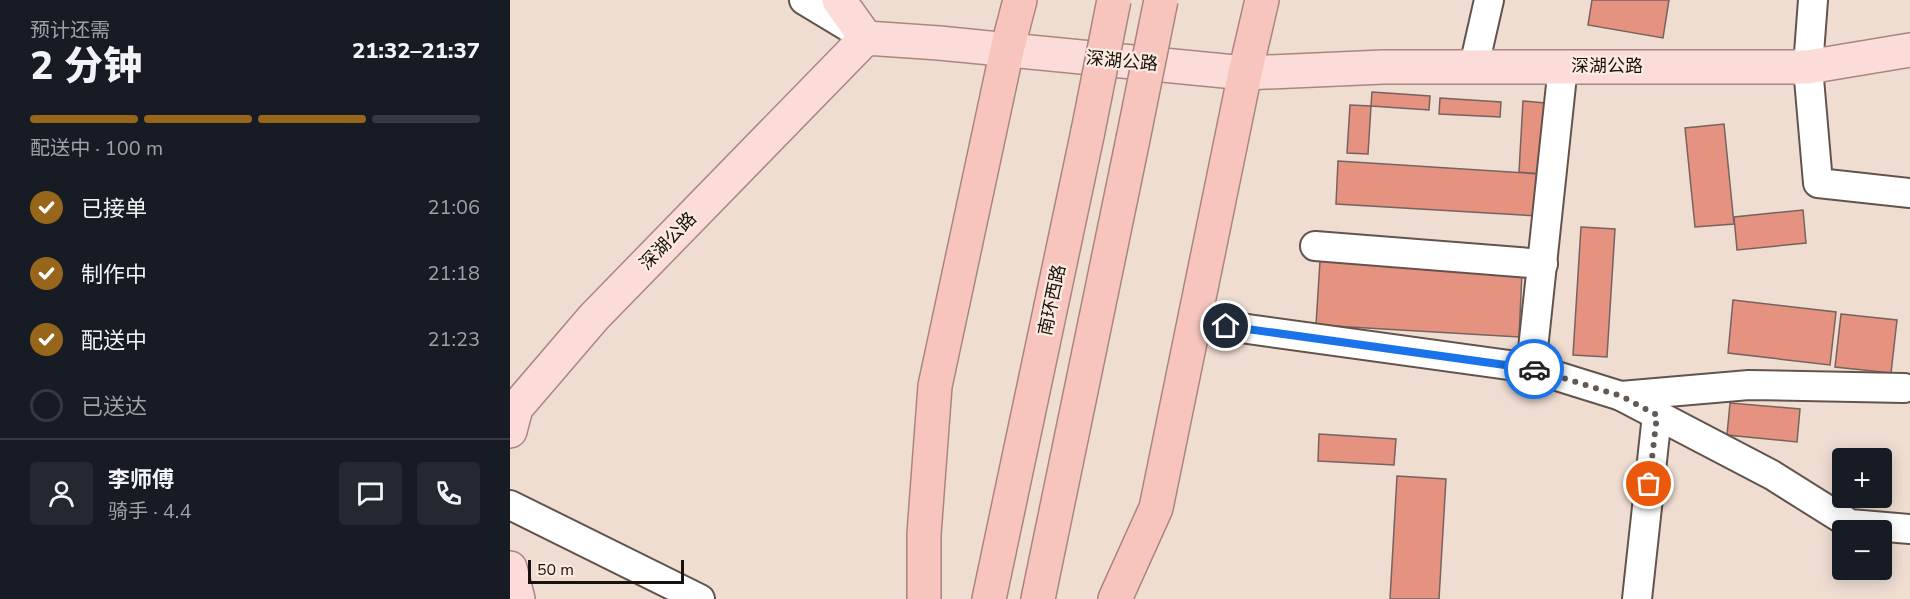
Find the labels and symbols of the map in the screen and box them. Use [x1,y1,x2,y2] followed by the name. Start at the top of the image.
[1085,46,1159,76] street label: 深湖公路
[1571,54,1643,78] street label: 深湖公路
[634,207,702,275] street label: 深湖公路
[1033,262,1071,338] street label: 南环西路
[1200,300,1251,351] pin
[1504,339,1564,399] courier
[1623,458,1674,509] pin
[528,557,684,584] scale bar

